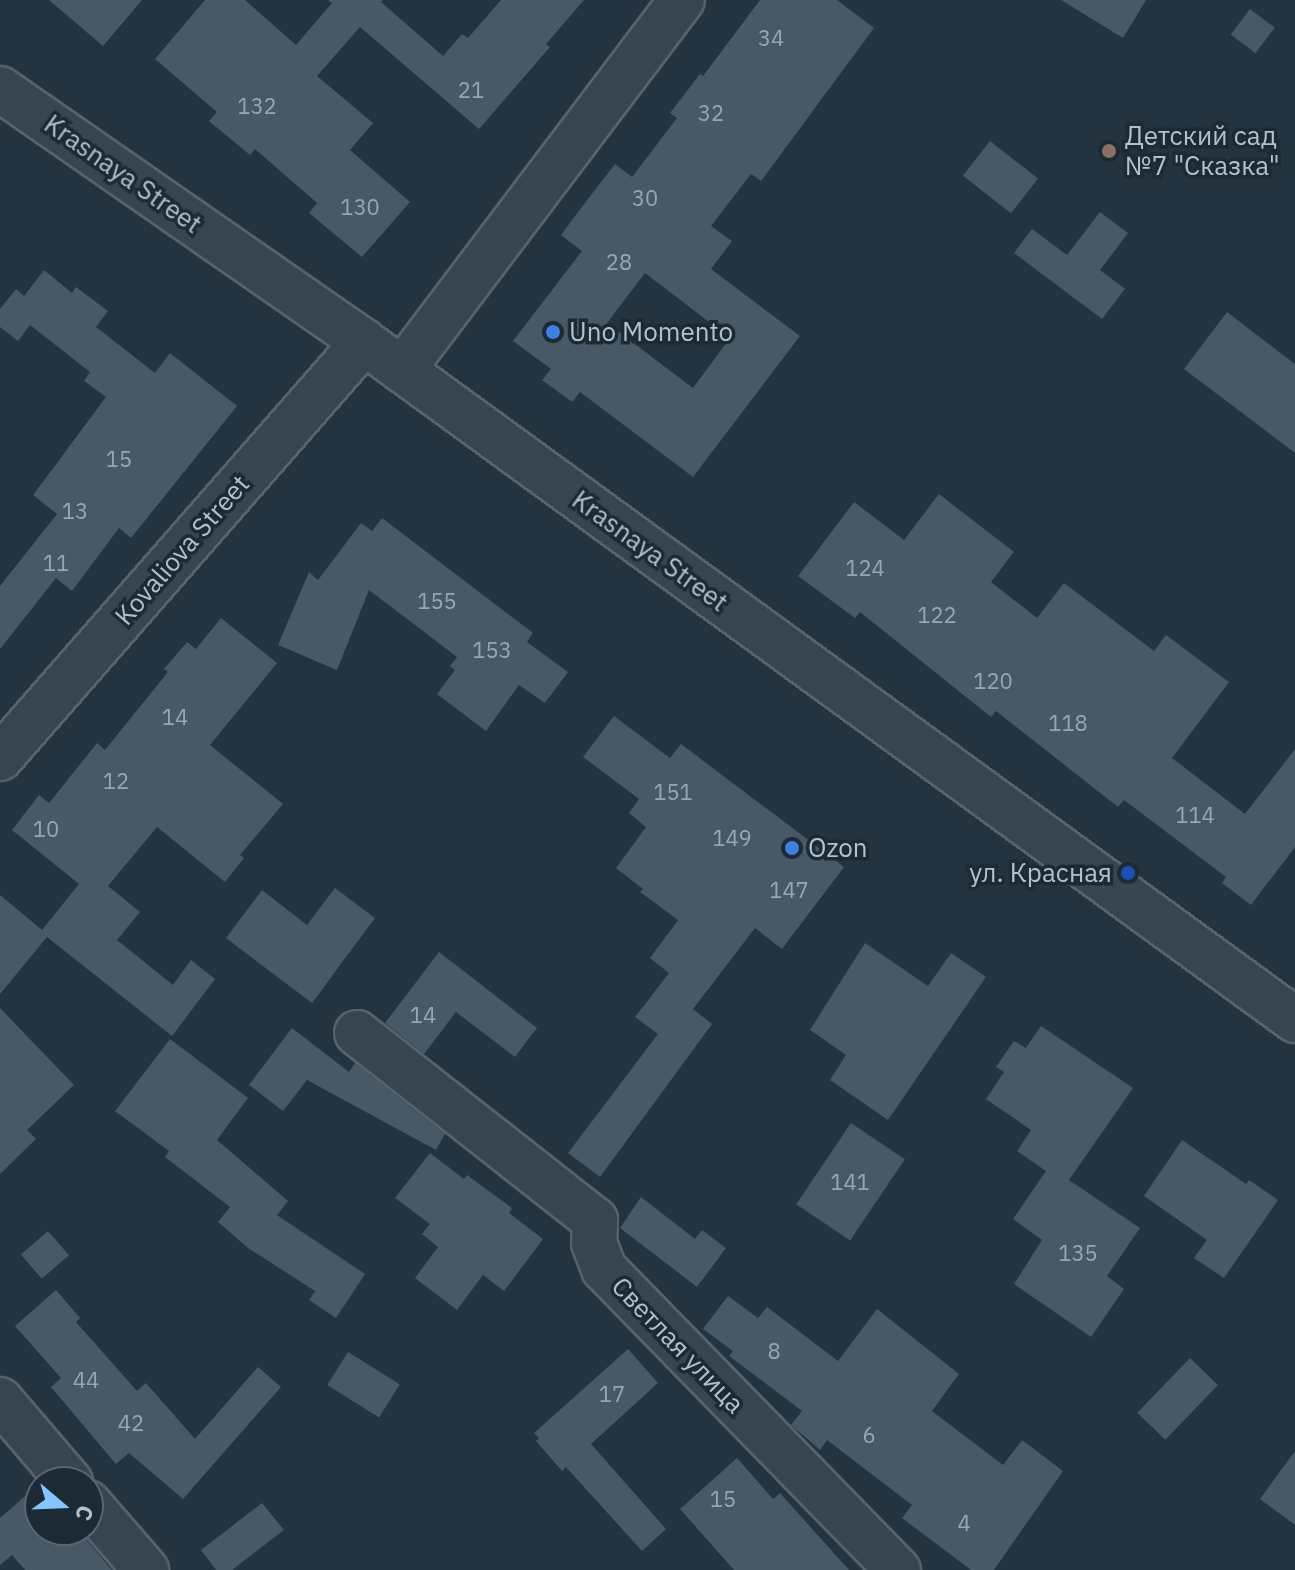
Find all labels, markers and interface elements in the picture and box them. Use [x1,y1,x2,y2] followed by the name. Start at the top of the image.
[758,25,784,51] house number: 34
[458,77,484,103] house number: 21
[237,93,277,119] house number: 132
[698,100,724,126] house number: 32
[38,108,208,240] street label: Krasnaya Street
[1125,120,1280,182] place label: Детский сад №7 "Сказка"
[1100,142,1118,160] marker: Детский сад №7 "Сказка"
[632,185,658,211] house number: 30
[340,194,380,220] house number: 130
[606,249,632,275] house number: 28
[569,316,733,348] place label: Uno Momento
[544,323,562,341] marker: Uno Momento
[106,446,132,472] house number: 15
[108,469,256,631] street label: Kovaliova Street
[566,484,734,618] street label: Krasnaya Street
[62,498,88,524] house number: 13
[43,550,69,576] house number: 11
[845,555,885,581] house number: 124
[417,588,457,614] house number: 155
[917,602,957,628] house number: 122
[472,637,512,663] house number: 153
[973,668,1013,694] house number: 120
[162,704,188,730] house number: 14
[1048,710,1088,736] house number: 118
[103,768,129,794] house number: 12
[653,779,693,805] house number: 151
[1175,802,1215,828] house number: 114
[33,816,59,842] house number: 10
[712,825,752,851] house number: 149
[808,832,868,864] place label: Ozon
[783,839,801,857] marker: Ozon
[969,857,1112,889] place label: ул. Красная
[1119,864,1137,882] marker: ул. Красная
[769,877,809,903] house number: 147
[410,1002,436,1028] house number: 14
[830,1169,870,1195] house number: 141
[1058,1240,1098,1266] house number: 135
[605,1271,751,1419] street label: Светлая улица
[767,1338,781,1364] house number: 8
[73,1367,99,1393] house number: 44
[599,1381,625,1407] house number: 17
[118,1410,144,1436] house number: 42
[862,1422,876,1448] house number: 6
[24,1466,104,1546] north arrow
[710,1486,736,1512] house number: 15
[69,1502,101,1525] text: С
[957,1510,971,1536] house number: 4

